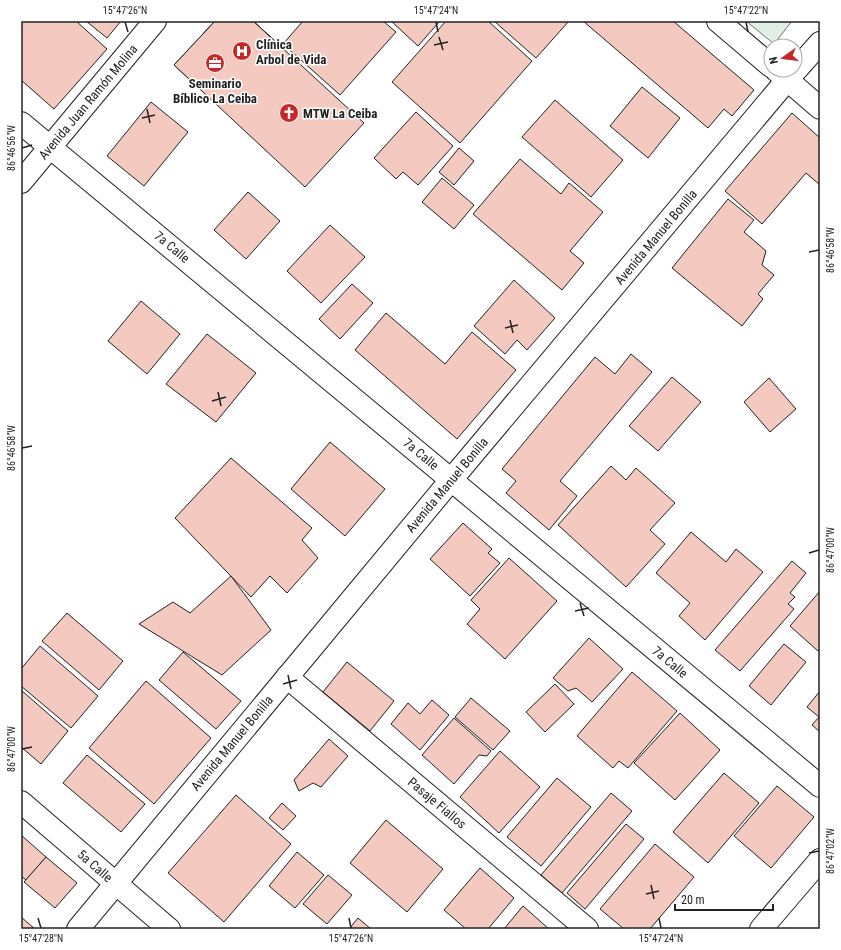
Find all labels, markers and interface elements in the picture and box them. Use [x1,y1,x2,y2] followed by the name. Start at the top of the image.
[103,5,147,16] text: 15°47'26"N
[414,5,458,16] text: 15°47'24"N
[724,5,768,16] text: 15°47'22"N
[256,37,326,67] place label: Clínica Arbol de Vida
[763,38,803,78] north arrow
[231,40,253,62] hospital icon: Clínica Arbol de Vida
[36,42,140,162] street label: Avenida Juan Ramón Molina
[204,52,226,74] office icon: Seminario Bíblico La Ceiba
[767,55,781,65] text: N
[173,76,257,106] place label: Seminario Bíblico La Ceiba
[278,102,300,124] church icon: MTW La Ceiba
[303,106,377,121] place label: MTW La Ceiba
[6,125,17,171] text: 86°46'56"W
[612,186,700,288] street label: Avenida Manuel Bonilla
[825,227,836,273] text: 86°46'58"W
[151,228,193,266] street label: 7a Calle
[6,425,17,471] text: 86°46'58"W
[403,434,491,536] street label: Avenida Manuel Bonilla
[400,435,442,473] street label: 7a Calle
[825,527,836,573] text: 86°47'00"W
[649,643,691,681] street label: 7a Calle
[188,692,276,794] street label: Avenida Manuel Bonilla
[6,726,17,772] text: 86°47'00"W
[405,774,469,832] street label: Pasaje Fiallos
[825,828,836,874] text: 86°47'02"W
[74,847,116,885] street label: 5a Calle
[675,886,773,912] scale bar
[681,893,705,907] text: 20 m
[19,933,63,944] text: 15°47'28"N
[329,933,373,944] text: 15°47'26"N
[639,933,683,944] text: 15°47'24"N

